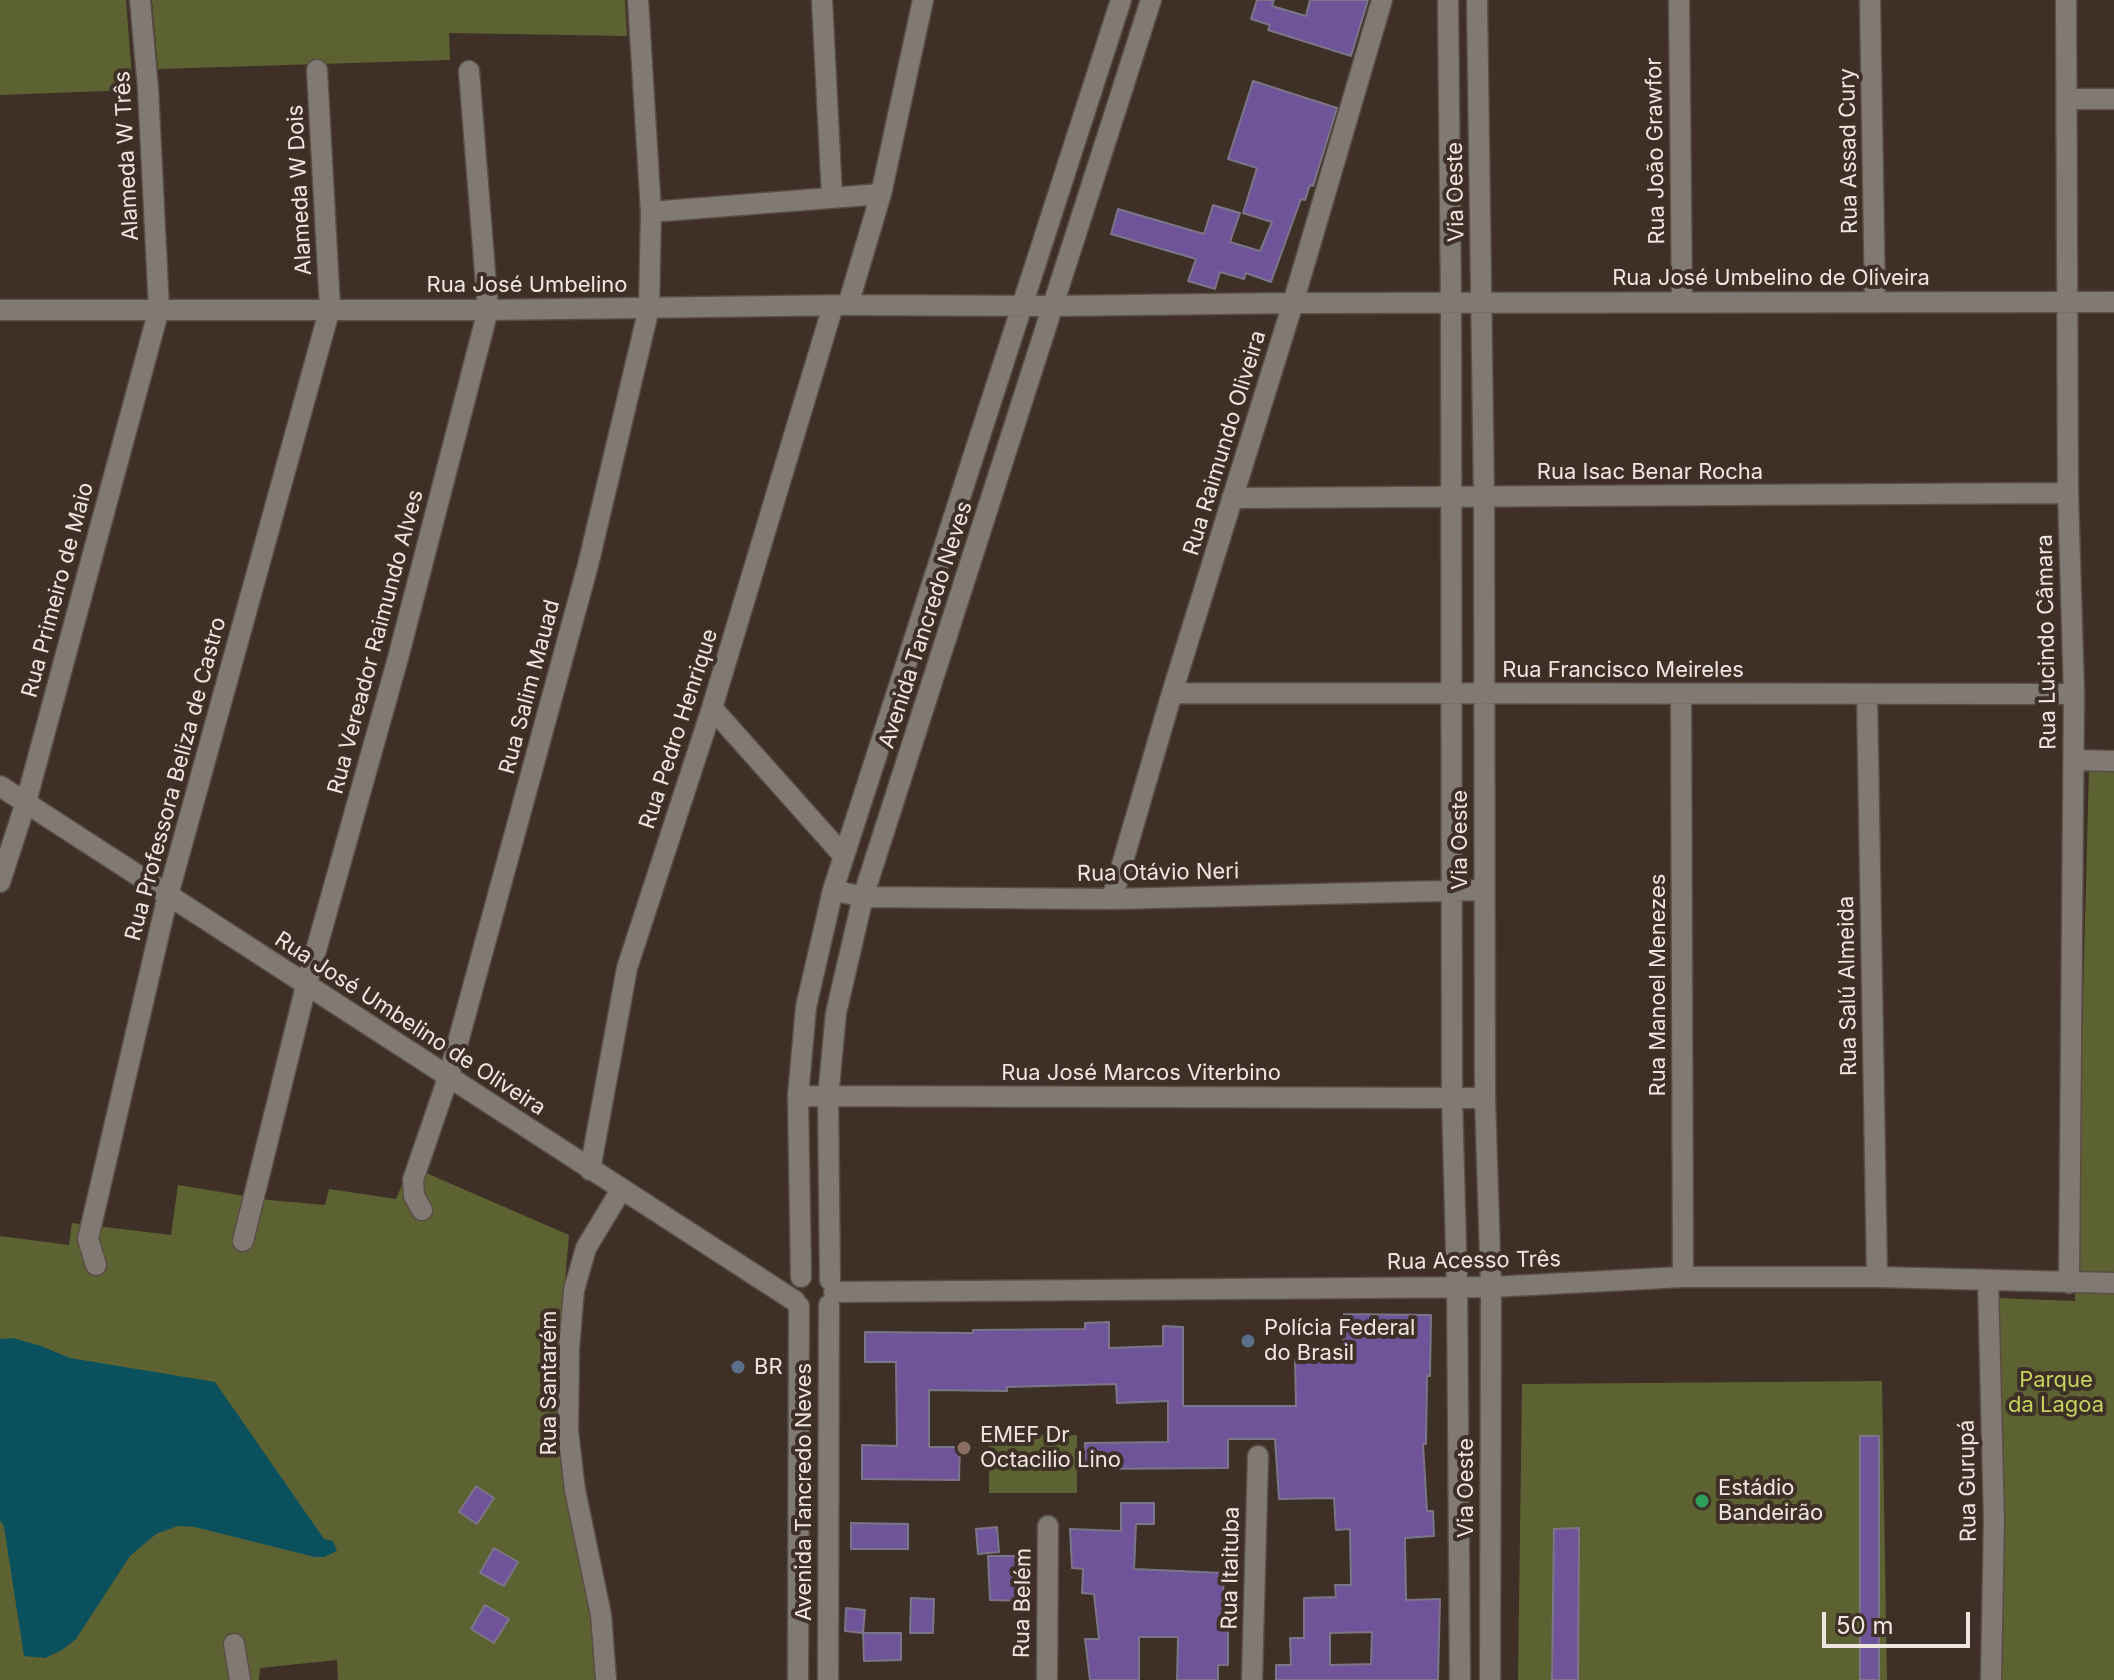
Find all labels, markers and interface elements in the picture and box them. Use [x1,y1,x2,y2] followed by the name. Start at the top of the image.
[1641,57,1671,245] street label: Rua João Grawfor
[1834,68,1864,234] street label: Rua Assad Cury
[109,70,145,242] street label: Alameda W Três
[282,104,318,276] street label: Alameda W Dois
[1442,142,1470,242] street label: Via Oeste
[1612,265,1930,291] street label: Rua José Umbelino de Oliveira
[427,272,627,298] street label: Rua José Umbelino
[1178,327,1272,559] street label: Rua Raimundo Oliveira
[1537,459,1763,485] street label: Rua Isac Benar Rocha
[17,480,99,700] street label: Rua Primeiro de Maio
[323,487,429,797] street label: Rua Vereador Raimundo Alves
[874,498,978,752] street label: Avenida Tancredo Neves
[2032,534,2062,750] street label: Rua Lucindo Câmara
[494,597,566,777] street label: Rua Salim Mauad
[120,614,232,944] street label: Rua Professora Beliza de Castro
[634,626,724,832] street label: Rua Pedro Henrique
[1502,657,1744,683] street label: Rua Francisco Meireles
[1447,790,1473,890] street label: Via Oeste
[1077,858,1239,888] street label: Rua Otávio Neri
[1645,874,1671,1096] street label: Rua Manoel Menezes
[1833,896,1863,1076] street label: Rua Salú Almeida
[270,926,550,1122] street label: Rua José Umbelino de Oliveira
[1001,1060,1281,1086] street label: Rua José Marcos Viterbino
[1387,1246,1561,1276] street label: Rua Acesso Três
[536,1311,562,1455] street label: Rua Santarém
[1264,1315,1415,1366] place label: Polícia Federal do Brasil
[1239,1332,1257,1350] marker: Polícia Federal do Brasil
[754,1354,783,1380] place label: BR
[729,1358,747,1376] marker: BR
[791,1363,817,1621] street label: Avenida Tancredo Neves
[2008,1367,2104,1418] park label: Parque da Lagoa
[1954,1420,1982,1542] street label: Rua Gurupá
[980,1422,1121,1474] place label: EMEF Dr Octacilio Lino
[1453,1438,1479,1538] street label: Via Oeste
[955,1439,973,1457] marker: EMEF Dr Octacilio Lino
[1718,1475,1823,1526] place label: Estádio Bandeirão
[1693,1492,1711,1510] marker: Estádio Bandeirão
[1217,1506,1245,1630] street label: Rua Itaituba
[1009,1548,1037,1658] street label: Rua Belém
[1826,1596,1974,1646] scale bar
[1836,1611,1894,1640] text: 50 m

